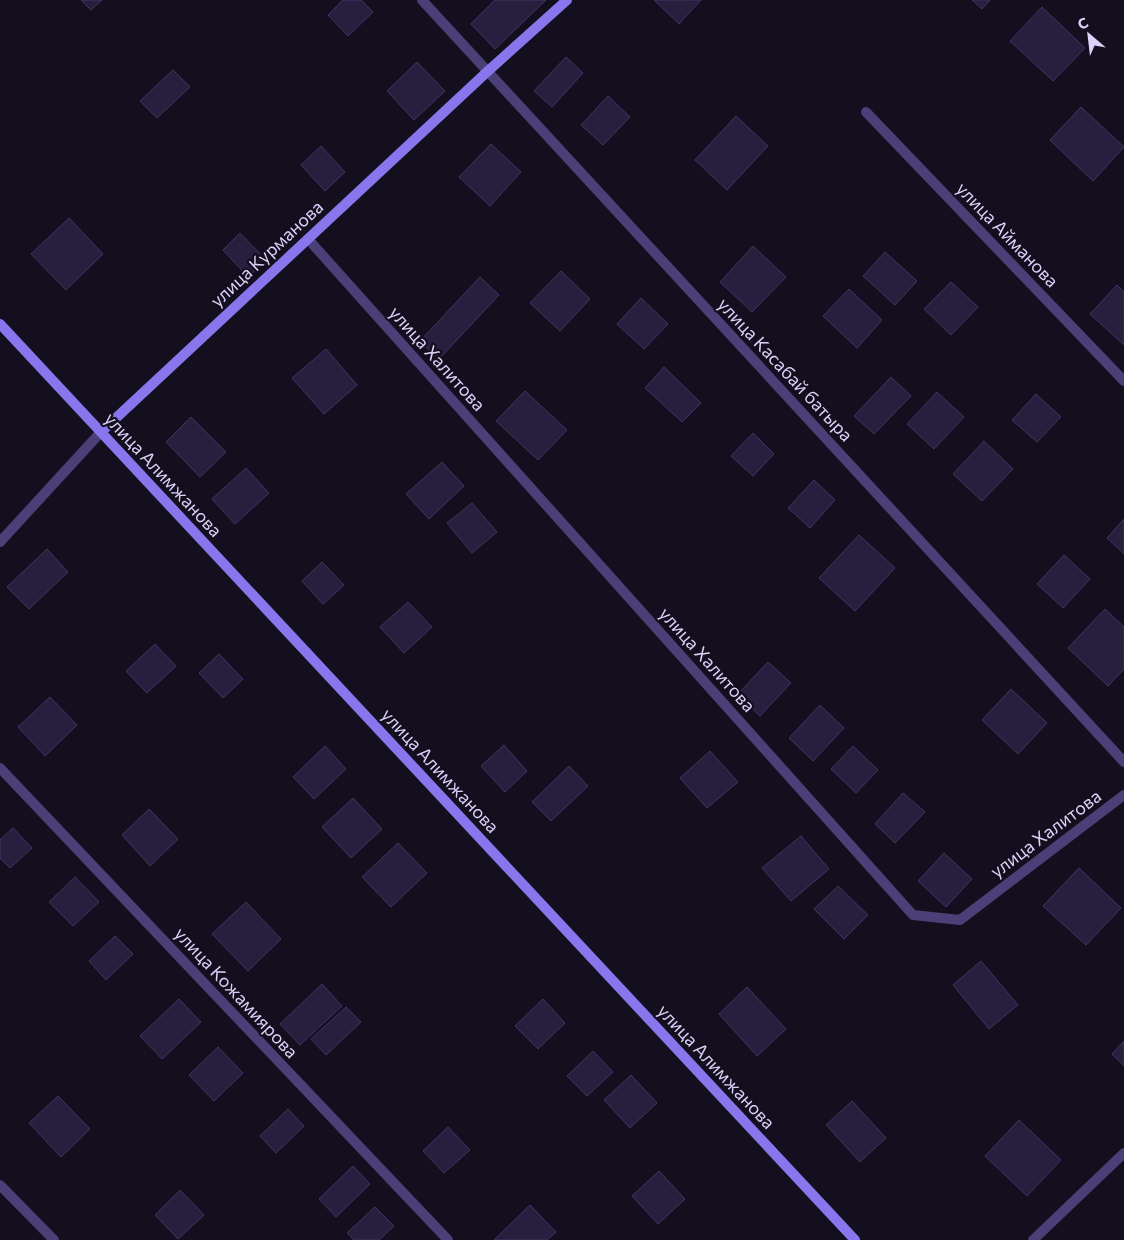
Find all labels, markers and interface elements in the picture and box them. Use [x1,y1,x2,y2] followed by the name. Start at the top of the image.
[1064,10,1114,60] north arrow
[1074,13,1091,33] text: С
[952,177,1063,291] street label: улица Айманова
[205,195,327,311] street label: улица Курманова
[714,293,858,446] street label: улица Касабай батыра
[385,302,490,415] street label: улица Халитова
[100,408,227,541] street label: улица Алимжанова
[655,603,760,716] street label: улица Халитова
[377,704,504,837] street label: улица Алимжанова
[986,784,1105,882] street label: улица Халитова
[170,922,303,1062] street label: улица Кожамиярова
[653,1000,780,1133] street label: улица Алимжанова

